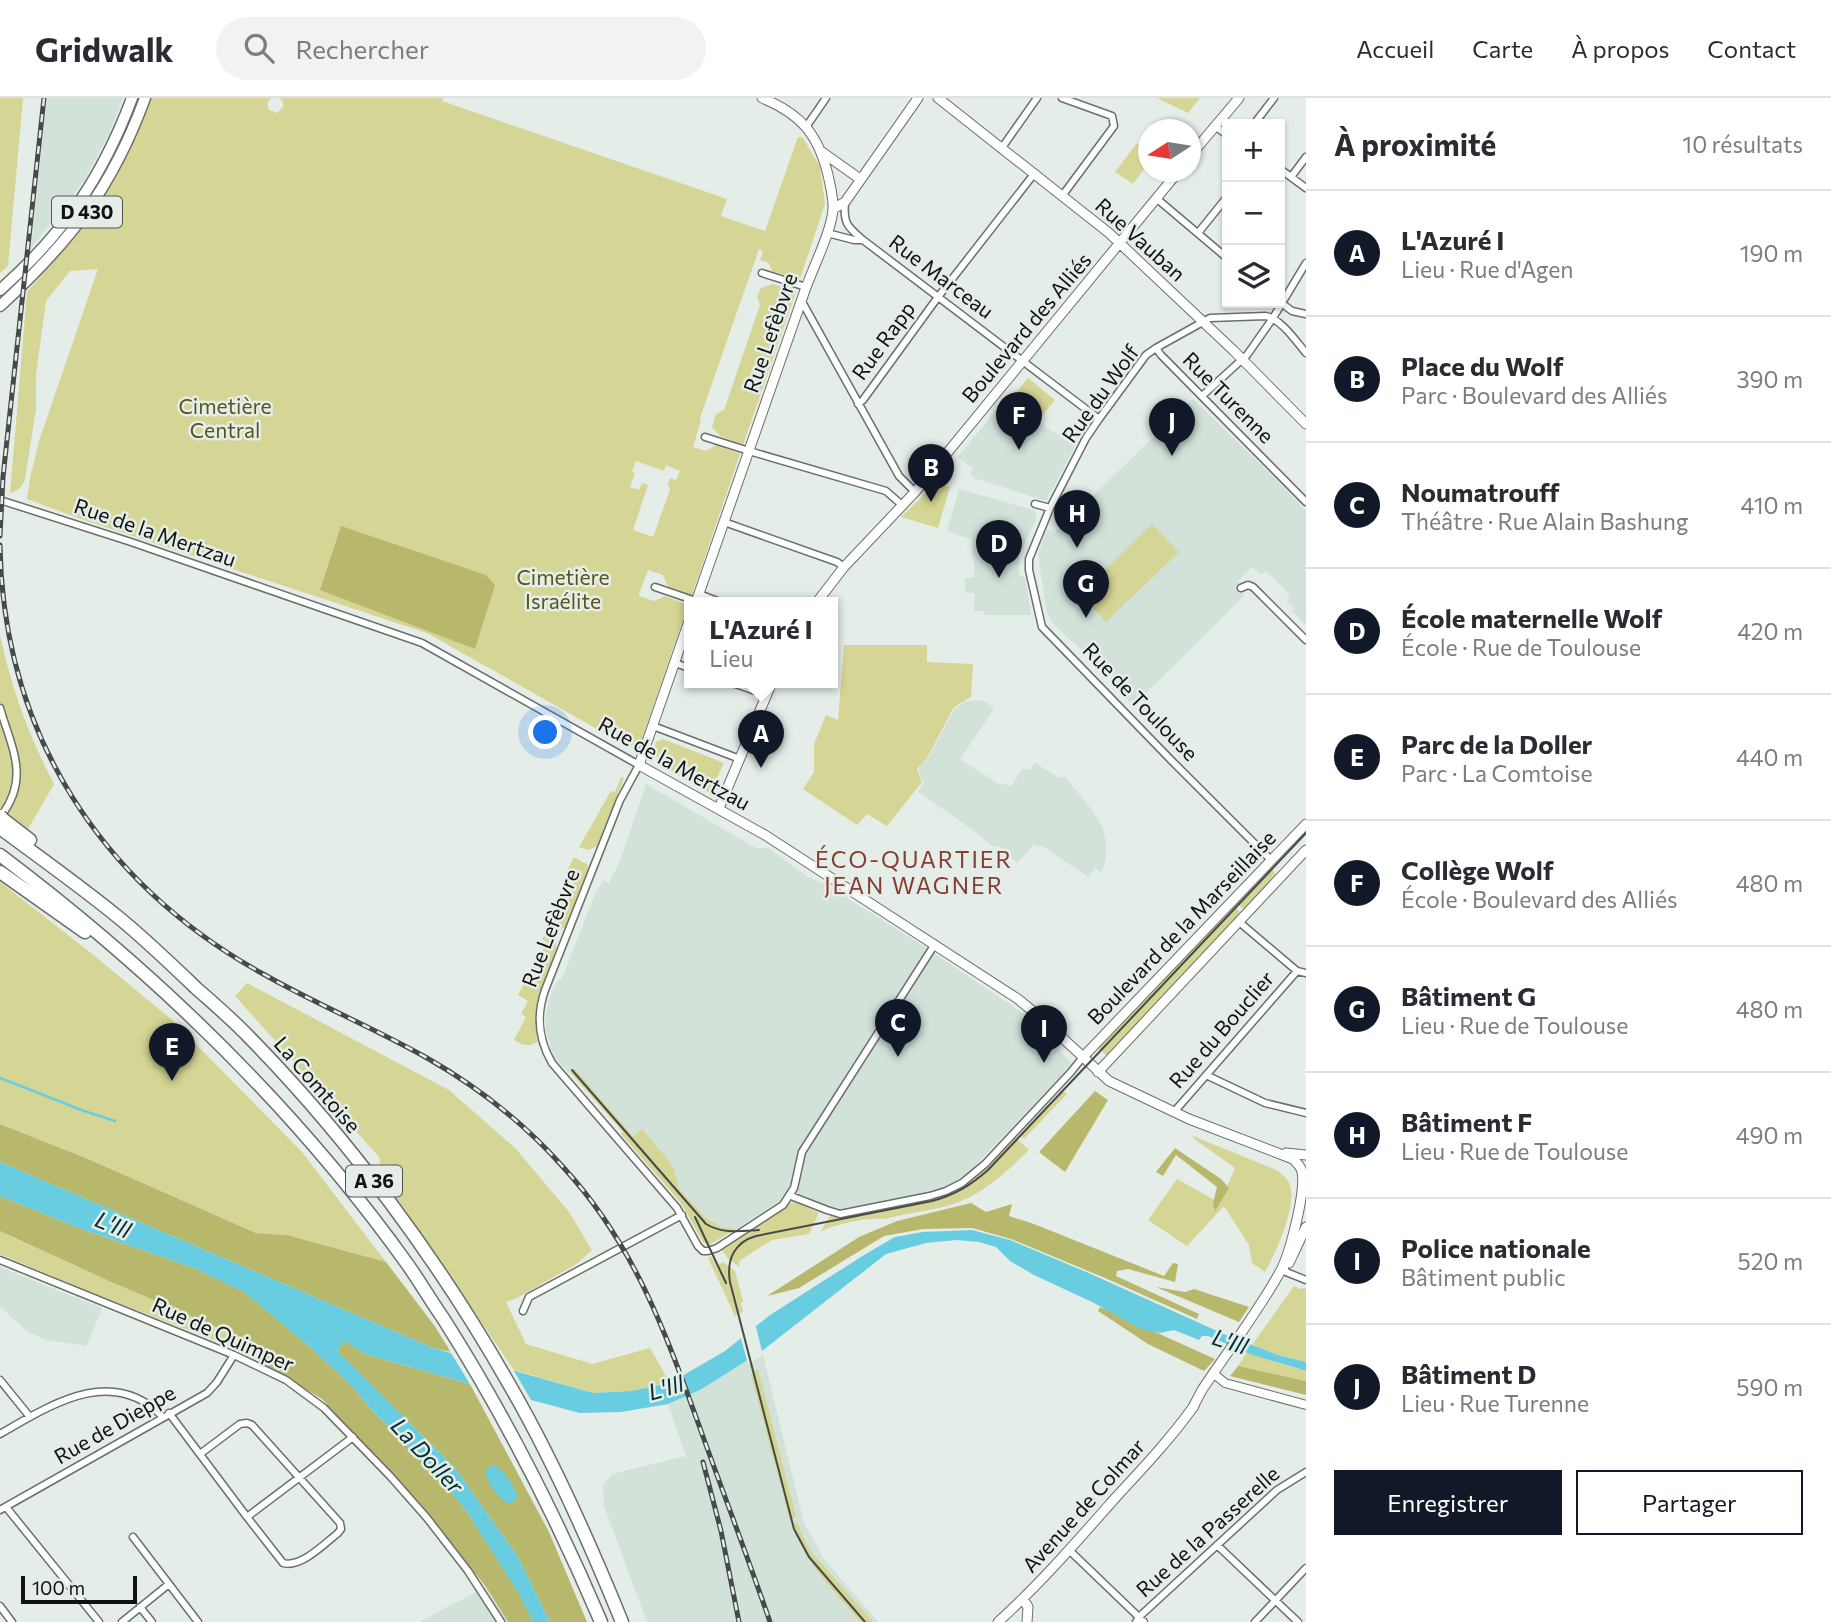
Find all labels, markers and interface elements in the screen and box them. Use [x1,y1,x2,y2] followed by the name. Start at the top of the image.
[216,17,706,80] search box
[35,28,174,69] text: Gridwalk
[240,29,278,67] icon: search
[296,33,429,64] text: Rechercher
[1356,34,1434,63] text: Accueil
[1472,34,1533,63] text: Carte
[1571,34,1669,63] text: À propos
[1707,34,1796,63] text: Contact
[1138,119,1201,182] north arrow
[1222,119,1285,308] map controls
[1222,119,1285,182] button: +
[1334,125,1496,162] text: À proximité
[1682,130,1803,158] text: 10 résultats
[1222,182,1285,245] button: −
[1091,192,1191,286] street label: Rue Vauban
[52,196,122,228] road number: D 430
[1401,224,1504,255] text: L'Azuré I
[885,229,999,323] street label: Rue Marceau
[1349,239,1365,267] text: A
[1740,239,1803,267] text: 190 m
[1222,245,1285,308] button: layers
[956,247,1096,407] street label: Boulevard des Alliés
[1401,255,1574,283] text: Lieu · Rue d'Agen
[737,270,802,395] street label: Rue Lefèbvre
[846,296,920,384] street label: Rue Rapp
[1056,339,1144,447] street label: Rue du Wolf
[1178,346,1280,448] street label: Rue Turenne
[1401,350,1564,381] text: Place du Wolf
[1349,365,1365,393] text: B
[1736,365,1803,393] text: 390 m
[1401,381,1667,409] text: Parc · Boulevard des Alliés
[996,392,1042,450] pin: F
[178,393,272,442] park label: Cimetière Central
[1149,398,1195,456] pin: J
[908,444,954,502] pin: B
[1401,476,1560,507] text: Noumatrouff
[1054,490,1100,548] pin: H
[1349,491,1365,519] text: C
[1741,491,1803,519] text: 410 m
[71,492,240,571] street label: Rue de la Mertzau
[1401,507,1688,535] text: Théâtre · Rue Alain Bashung
[976,520,1022,578] pin: D
[1063,560,1109,618] pin: G
[516,564,610,613] park label: Cimetière Israélite
[684,597,838,688] popup
[1401,602,1662,633] text: École maternelle Wolf
[709,613,813,644] text: L'Azuré I
[1349,617,1365,645] text: D
[1737,617,1803,645] text: 420 m
[1401,633,1641,661] text: École · Rue de Toulouse
[1078,637,1204,765] street label: Rue de Toulouse
[709,644,753,672] text: Lieu
[738,710,784,768] pin: A
[594,711,755,815] street label: Rue de la Mertzau
[528,715,562,749] your location
[1401,728,1592,759] text: Parc de la Doller
[1350,743,1364,771] text: E
[1736,743,1803,771] text: 440 m
[1401,759,1593,787] text: Parc · La Comtoise
[1082,825,1280,1029] street label: Boulevard de la Marseillaise
[815,845,1013,899] district label: ÉCO-QUARTIER JEAN WAGNER
[1401,854,1554,885] text: Collège Wolf
[516,865,584,990] street label: Rue Lefèbvre
[1350,869,1364,897] text: F
[1736,869,1803,897] text: 480 m
[1401,885,1678,913] text: École · Boulevard des Alliés
[1163,965,1279,1093] street label: Rue du Bouclier
[1401,980,1536,1011] text: Bâtiment G
[1349,995,1365,1023] text: G
[1736,995,1803,1023] text: 480 m
[875,999,921,1057] pin: C
[1021,1005,1067,1063] pin: I
[1401,1011,1628,1039] text: Lieu · Rue de Toulouse
[149,1023,195,1081] pin: E
[270,1031,367,1137] street label: La Comtoise
[1401,1106,1532,1137] text: Bâtiment F
[1348,1121,1366,1149] text: H
[1736,1121,1803,1149] text: 490 m
[1401,1137,1628,1165] text: Lieu · Rue de Toulouse
[346,1166,402,1196] road number: A 36
[91,1204,136,1244] water label: L'Ill
[1401,1232,1591,1263] text: Police nationale
[1353,1247,1361,1275] text: I
[1738,1247,1803,1275] text: 520 m
[1401,1263,1566,1291] text: Bâtiment public
[149,1291,298,1376] street label: Rue de Quimper
[1209,1322,1253,1360] water label: L'Ill
[1401,1358,1536,1389] text: Bâtiment D
[645,1368,688,1405] water label: L'Ill
[1353,1373,1361,1401] text: J
[1736,1373,1803,1401] text: 590 m
[49,1379,179,1468] street label: Rue de Dieppe
[1401,1389,1589,1417] text: Lieu · Rue Turenne
[386,1412,470,1500] water label: La Doller
[1016,1433,1149,1577] street label: Avenue de Colmar
[1130,1460,1284,1602] street label: Rue de la Passerelle
[1334,1470,1562,1535] button: Enregistrer
[1576,1470,1803,1535] button: Partager
[21,1573,136,1605] scale bar
[32,1576,85,1599] text: 100 m

